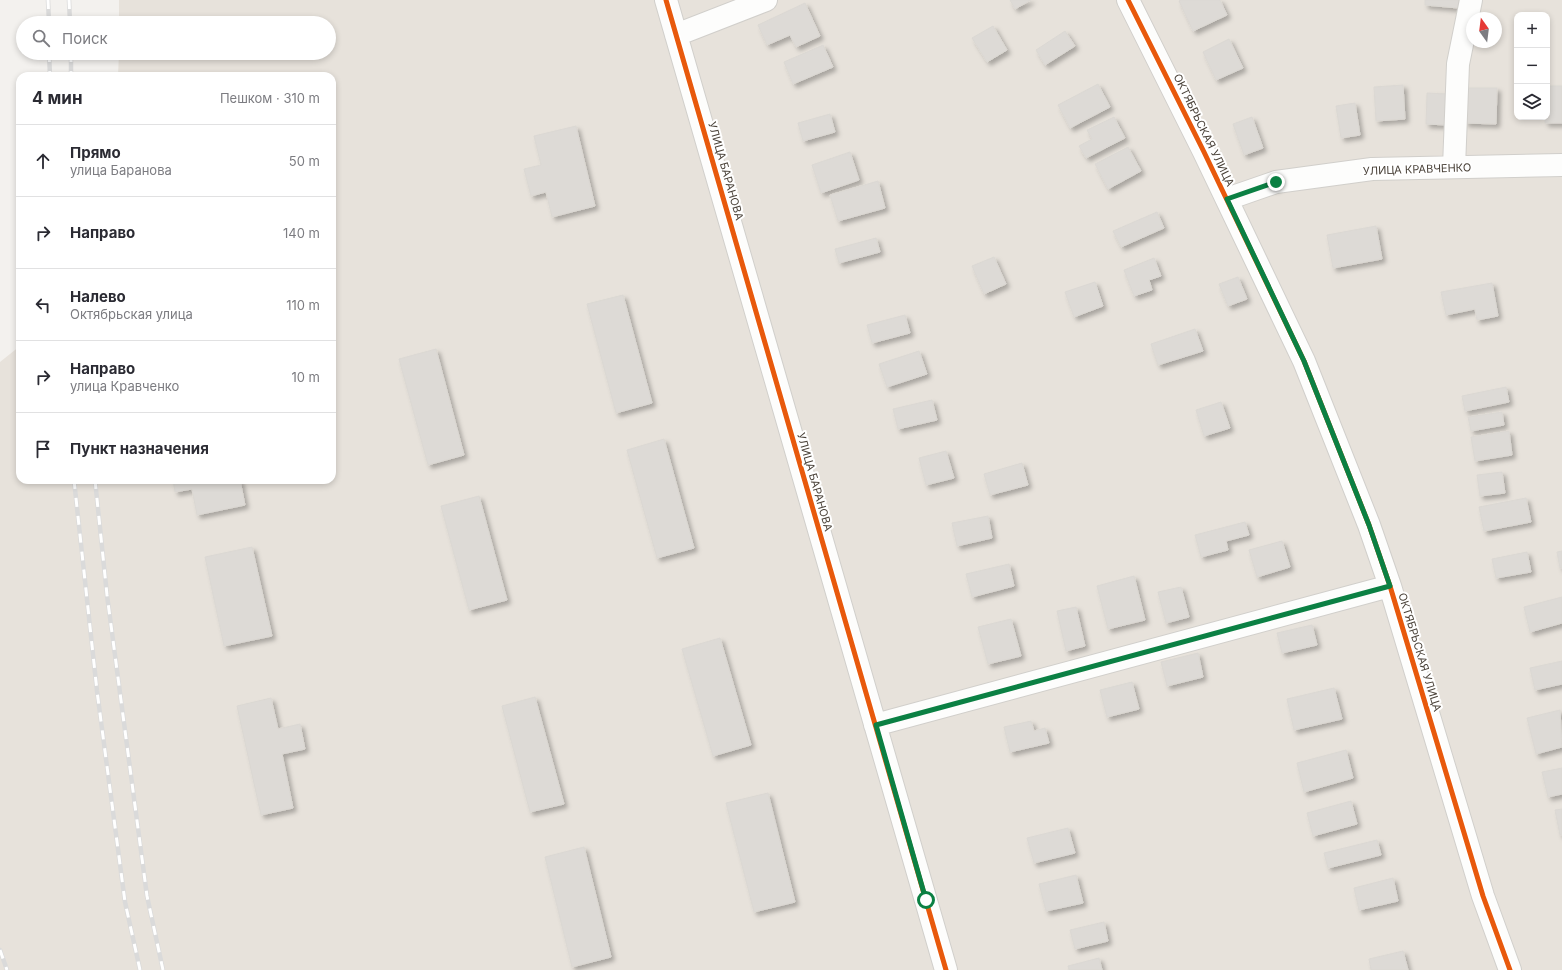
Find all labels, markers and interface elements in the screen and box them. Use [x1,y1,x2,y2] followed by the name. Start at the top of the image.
[1466,12,1502,48] north arrow
[1514,12,1550,120] map controls
[1514,12,1550,48] button: +
[16,16,336,60] search box
[30,27,52,49] icon: search
[62,29,108,48] text: Поиск
[1514,48,1550,84] button: −
[1171,71,1238,189] street label: ОКТЯБРЬСКАЯ УЛИЦА
[1514,84,1550,120] button: layers
[32,88,83,108] text: 4 мин
[220,90,320,106] text: Пешком · 310 m
[705,120,747,222] street label: УЛИЦА БАРАНОВА
[70,143,121,162] text: Прямо
[32,150,54,172] icon: ahead
[289,153,320,169] text: 50 m
[1363,160,1471,178] street label: УЛИЦА КРАВЧЕНКО
[70,162,172,178] text: улица Баранова
[1267,173,1285,191] route end
[32,222,54,244] icon: right
[70,223,135,242] text: Направо
[283,225,320,241] text: 140 m
[70,287,126,306] text: Налево
[32,294,54,316] icon: left
[286,297,320,313] text: 110 m
[70,306,193,322] text: Октябрьская улица
[70,359,135,378] text: Направо
[32,366,54,388] icon: right
[291,369,320,385] text: 10 m
[70,378,179,394] text: улица Кравченко
[794,431,836,533] street label: УЛИЦА БАРАНОВА
[32,438,54,460] icon: arrive
[70,439,209,458] text: Пункт назначения
[1395,591,1445,713] street label: ОКТЯБРЬСКАЯ УЛИЦА
[917,891,935,909] route start

